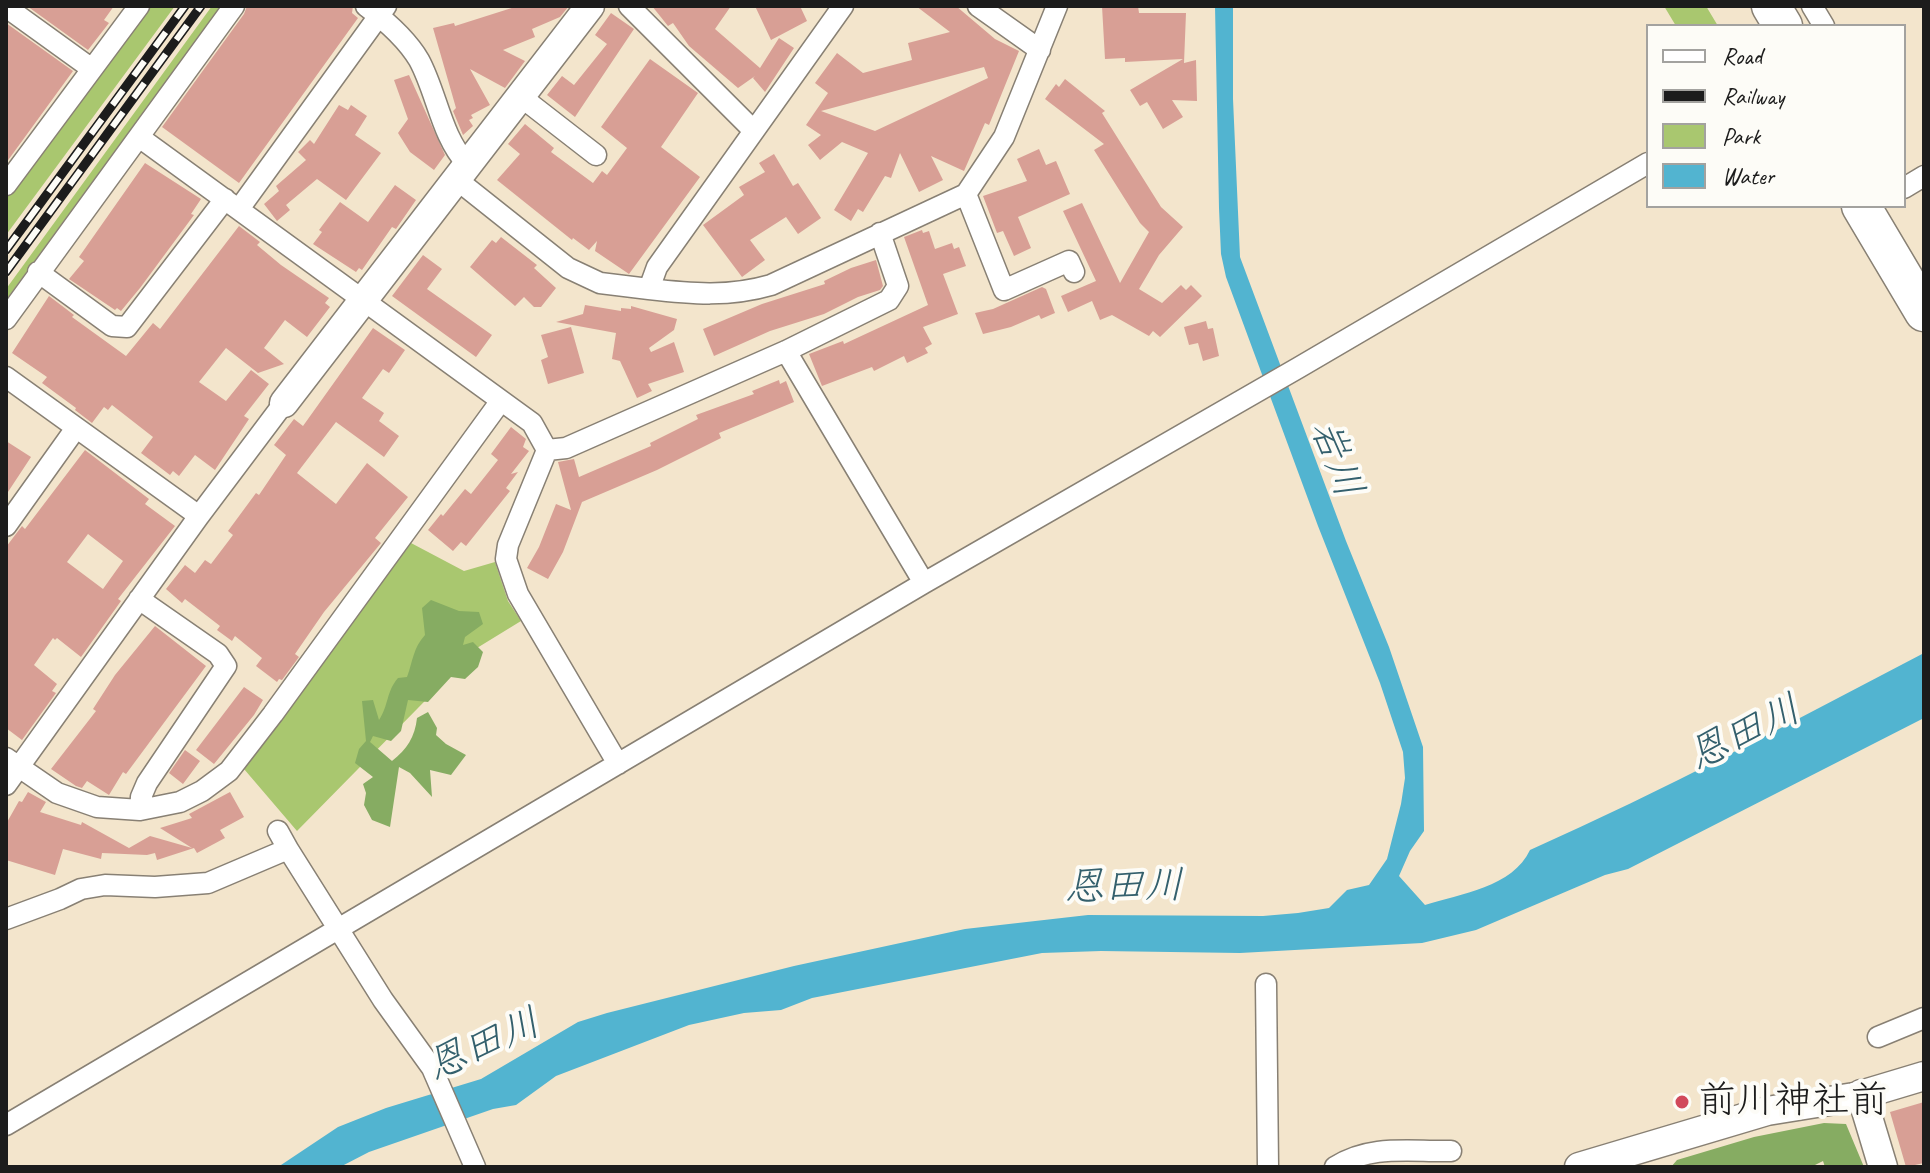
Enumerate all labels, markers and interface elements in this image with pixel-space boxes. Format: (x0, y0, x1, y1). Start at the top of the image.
legend (1646, 24, 1906, 208)
text: Road (1722, 41, 1762, 71)
text: Railway (1722, 81, 1784, 111)
text: Park (1722, 121, 1760, 151)
text: Water (1722, 161, 1774, 191)
water label: 岩川 (1298, 413, 1372, 505)
water label: 恩田川 (1681, 686, 1809, 782)
water label: 恩田川 (1064, 863, 1184, 913)
water label: 恩田川 (419, 1000, 549, 1092)
place label: 前川神社前 (1698, 1079, 1888, 1125)
marker: 前川神社前 (1673, 1093, 1691, 1111)

